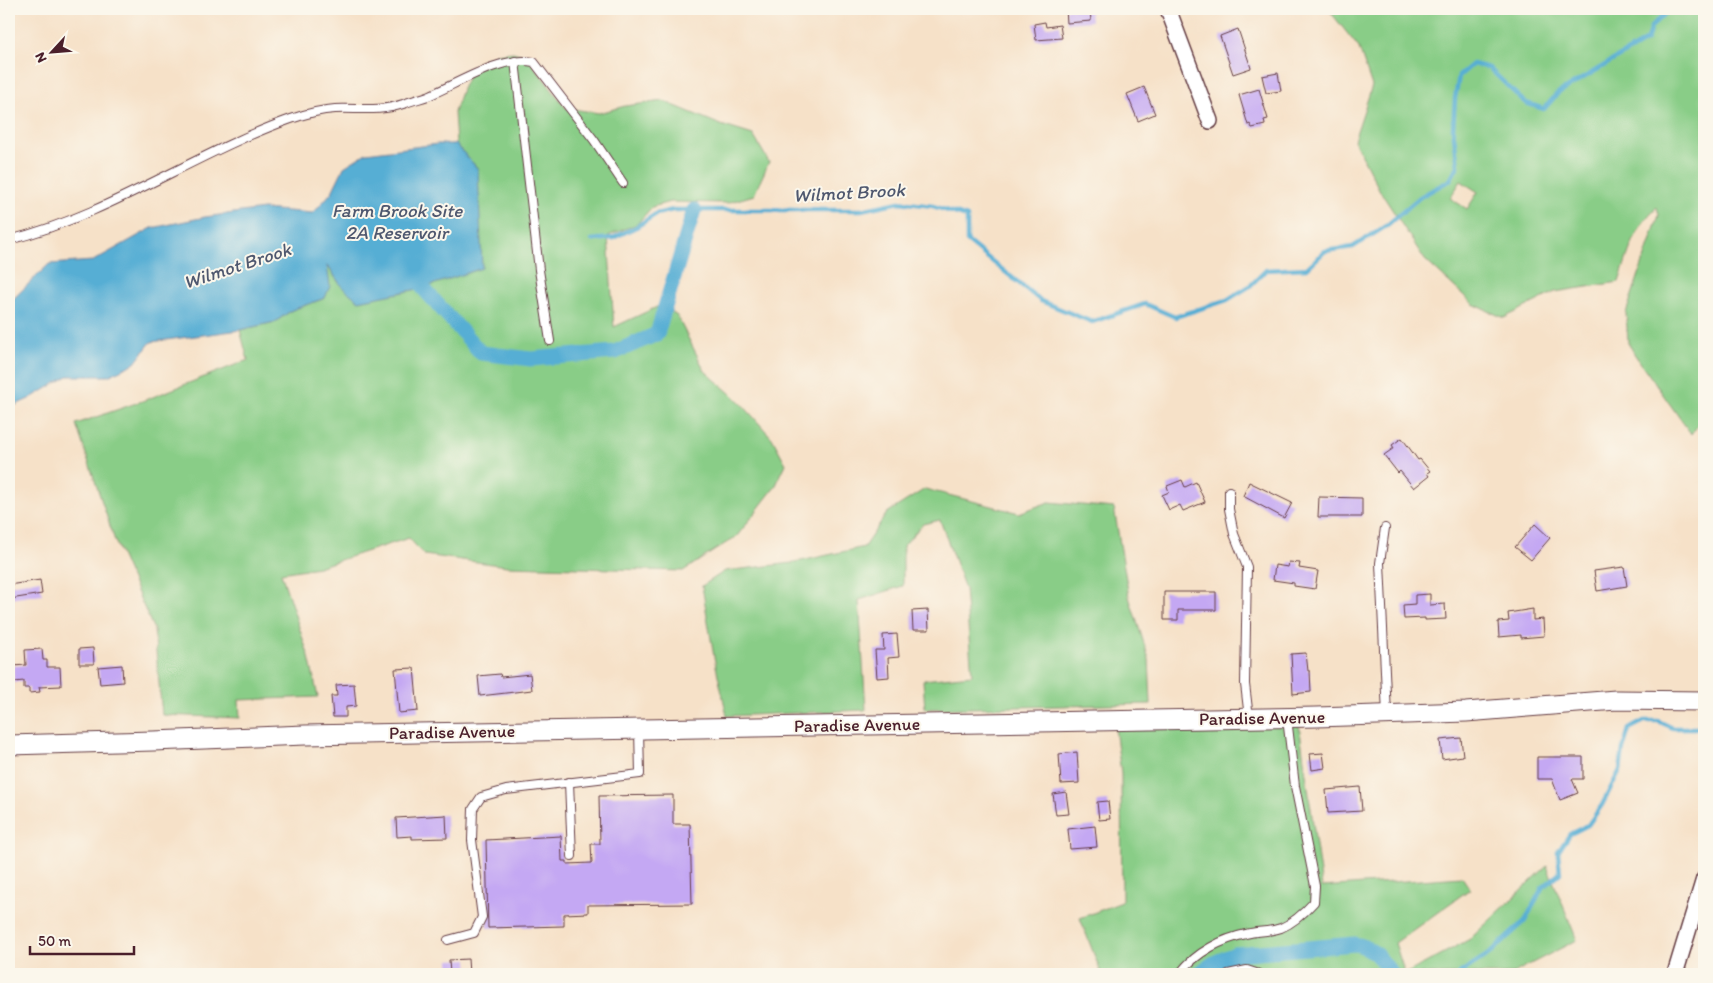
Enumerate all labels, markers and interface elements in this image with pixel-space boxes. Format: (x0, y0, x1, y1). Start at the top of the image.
north arrow (28, 28, 78, 78)
text: N (31, 50, 50, 65)
water label: Wilmot Brook (793, 178, 907, 207)
water label: Farm Brook Site 2A Reservoir (332, 199, 463, 244)
water label: Wilmot Brook (180, 237, 295, 294)
street label: Paradise Avenue (1199, 706, 1325, 730)
street label: Paradise Avenue (794, 713, 920, 737)
street label: Paradise Avenue (389, 720, 515, 744)
scale bar (30, 923, 134, 955)
text: 50 m (38, 932, 71, 950)

